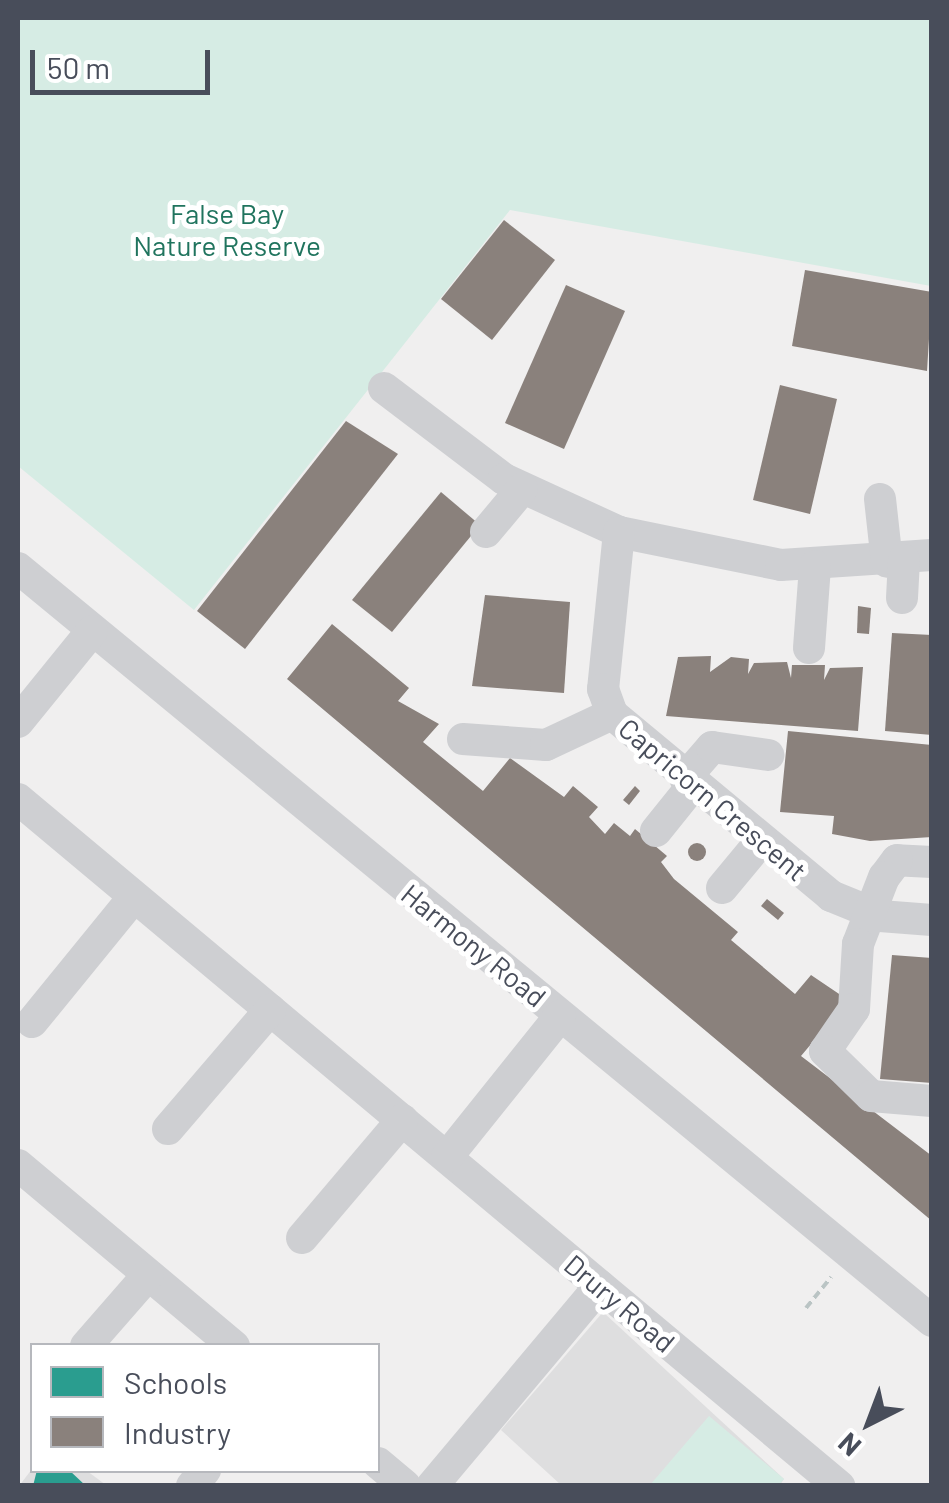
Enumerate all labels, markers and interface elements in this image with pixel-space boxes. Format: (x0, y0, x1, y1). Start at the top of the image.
scale bar (35, 30, 215, 92)
text: 50 m (47, 49, 110, 85)
park label: False Bay Nature Reserve (133, 196, 321, 262)
street label: Capricorn Crescent (612, 711, 814, 887)
street label: Harmony Road (395, 876, 553, 1014)
street label: Drury Road (558, 1247, 682, 1359)
legend (30, 1343, 380, 1473)
text: Schools (124, 1364, 227, 1400)
north arrow (819, 1373, 919, 1473)
text: Industry (124, 1414, 231, 1450)
text: N (831, 1426, 867, 1464)

